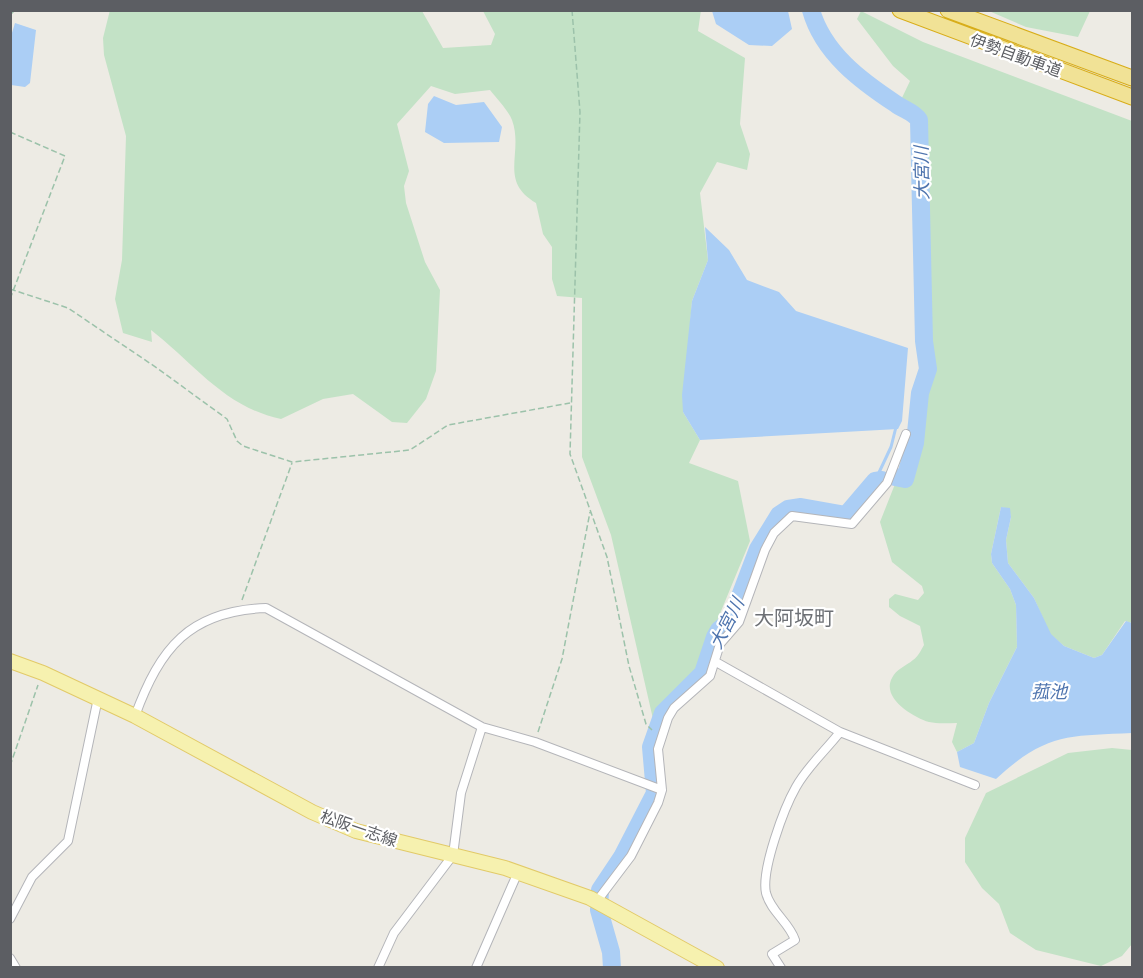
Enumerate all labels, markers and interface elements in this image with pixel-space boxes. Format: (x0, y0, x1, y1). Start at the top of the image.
street label: 伊勢自動車道 (967, 28, 1065, 82)
water label: 大宮川 (908, 144, 933, 200)
water label: 大宮川 (703, 592, 750, 653)
district label: 大阿坂町 (754, 604, 834, 631)
water label: 菰池 (1031, 679, 1069, 703)
street label: 松阪一志線 (318, 805, 400, 851)

